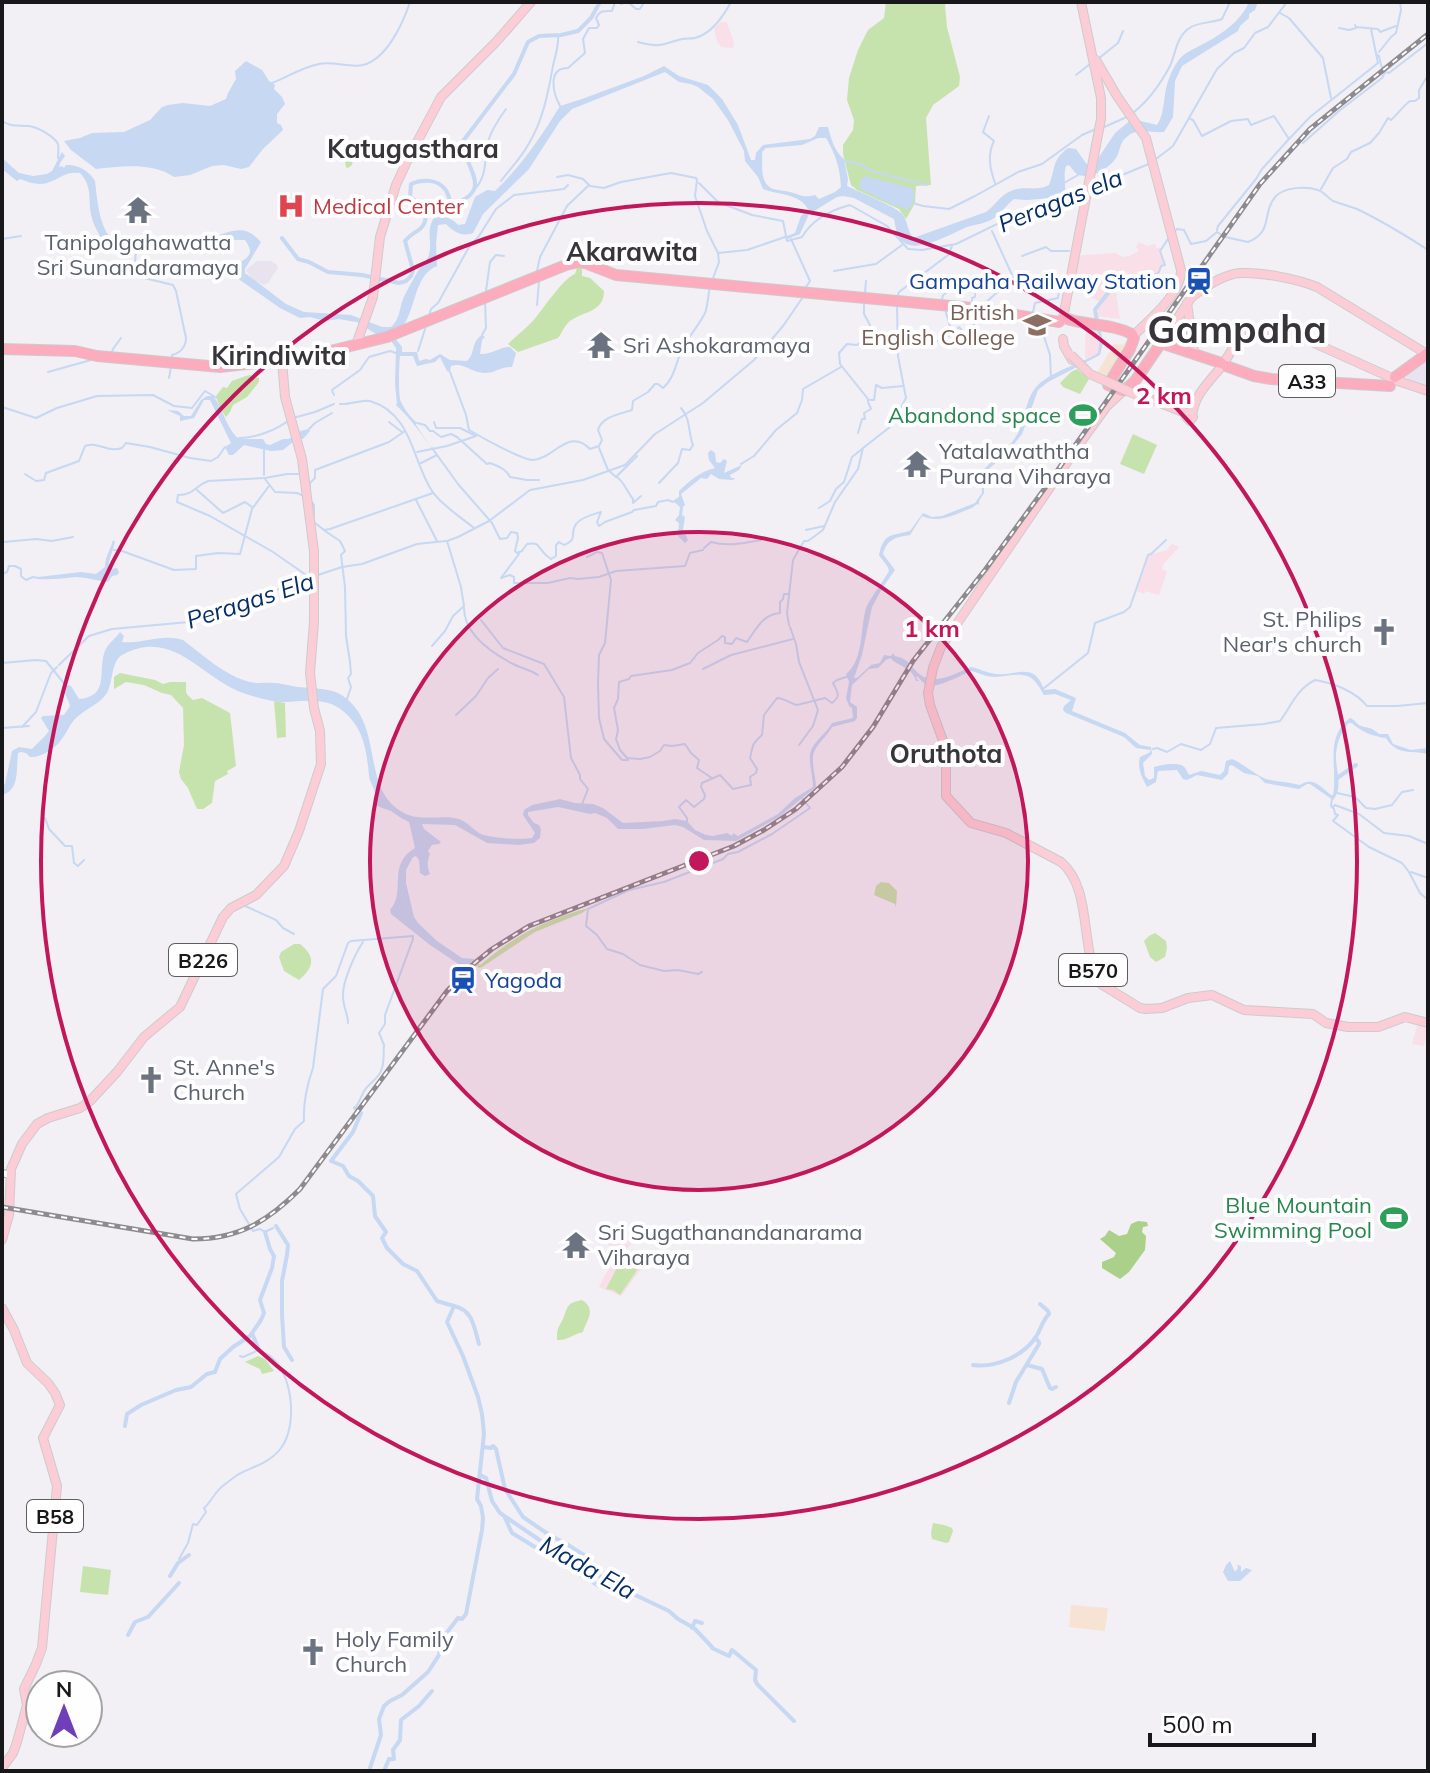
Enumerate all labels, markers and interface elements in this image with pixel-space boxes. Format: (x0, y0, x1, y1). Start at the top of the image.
district label: Katugasthara (327, 132, 499, 165)
water label: Peragas ela (993, 161, 1127, 239)
hospital icon: Medical Center (276, 191, 306, 221)
place label: Medical Center (313, 192, 464, 220)
temple icon: Tanipolgahawatta Sri Sunandaramaya (123, 195, 153, 225)
place label: Tanipolgahawatta Sri Sunandaramaya (37, 228, 239, 281)
district label: Akarawita (566, 235, 698, 268)
station icon: Gampaha Railway Station (1184, 266, 1214, 296)
place label: Gampaha Railway Station (909, 267, 1177, 295)
place label: British English College (861, 298, 1015, 351)
district label: Gampaha (1147, 305, 1327, 353)
school or university icon: British English College (1022, 310, 1052, 340)
temple icon: Sri Ashokaramaya (586, 330, 616, 360)
place label: Sri Ashokaramaya (623, 331, 811, 359)
district label: Kirindiwita (211, 339, 347, 372)
road number: A33 (1279, 365, 1335, 397)
text: 2 km (1136, 380, 1192, 410)
sports icon: Abandond space (1068, 400, 1098, 430)
place label: Abandond space (888, 401, 1061, 429)
place label: Yatalawaththa Purana Viharaya (938, 437, 1111, 490)
temple icon: Yatalawaththa Purana Viharaya (902, 449, 932, 479)
water label: Peragas Ela (182, 565, 318, 635)
place label: St. Philips Near's church (1223, 605, 1362, 658)
text: 1 km (904, 613, 960, 643)
church icon: St. Philips Near's church (1369, 617, 1399, 647)
district label: Oruthota (890, 737, 1002, 770)
centre of rings (685, 847, 713, 875)
road number: B226 (169, 944, 237, 976)
road number: B570 (1059, 954, 1127, 986)
station icon: Yagoda (448, 965, 478, 995)
place label: Yagoda (484, 966, 562, 994)
place label: St. Anne's Church (173, 1053, 275, 1106)
church icon: St. Anne's Church (136, 1065, 166, 1095)
place label: Blue Mountain Swimming Pool (1214, 1191, 1372, 1244)
sports icon: Blue Mountain Swimming Pool (1379, 1203, 1409, 1233)
place label: Sri Sugathanandanarama Viharaya (598, 1218, 862, 1271)
temple icon: Sri Sugathanandanarama Viharaya (561, 1230, 591, 1260)
road number: B58 (27, 1500, 83, 1532)
water label: Mada Ela (535, 1529, 641, 1605)
place label: Holy Family Church (335, 1625, 454, 1678)
church icon: Holy Family Church (298, 1637, 328, 1667)
north arrow (24, 1669, 104, 1749)
text: N (56, 1675, 72, 1703)
scale bar (1150, 1697, 1314, 1747)
text: 500 m (1162, 1709, 1233, 1739)

